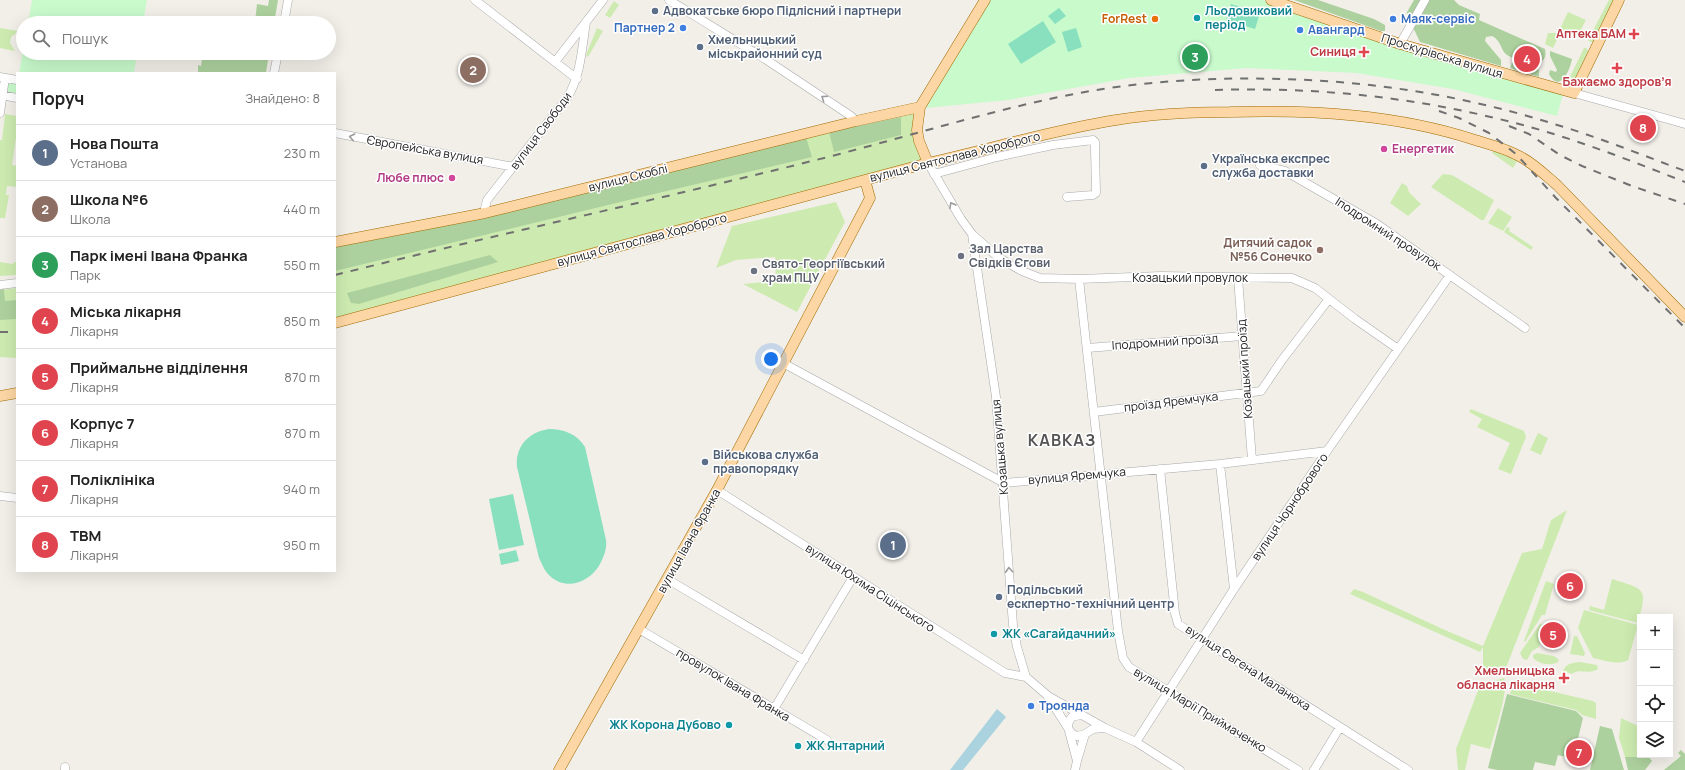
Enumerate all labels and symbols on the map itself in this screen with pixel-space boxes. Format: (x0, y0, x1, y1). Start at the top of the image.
place label: Адвокатське бюро Підлісний і партнери (663, 2, 901, 19)
place label: Льодовиковий період (1205, 2, 1292, 33)
marker: Адвокатське бюро Підлісний і партнери (650, 6, 660, 16)
place label: ForRest (1102, 10, 1147, 27)
place label: Маяк-сервіс (1401, 10, 1475, 27)
marker: Льодовиковий період (1192, 13, 1202, 23)
marker: ForRest (1150, 14, 1160, 24)
marker: Маяк-сервіс (1388, 14, 1398, 24)
place label: Партнер 2 (614, 19, 675, 36)
place label: Авангард (1308, 21, 1365, 38)
marker: Партнер 2 (678, 23, 688, 33)
marker: Авангард (1295, 25, 1305, 35)
place label: Аптека БАМ (1556, 25, 1626, 42)
street label: Проскурівська вулиця (1379, 29, 1505, 82)
marker: Аптека БАМ (1629, 29, 1639, 39)
place label: Хмельницький міськрайонний суд (708, 31, 822, 62)
marker: Хмельницький міськрайонний суд (695, 42, 705, 52)
pin: 3 (1182, 42, 1208, 72)
place label: Синиця (1310, 43, 1356, 60)
pin: 4 (1514, 44, 1540, 74)
marker: Синиця (1359, 47, 1369, 57)
pin: 2 (460, 55, 486, 85)
marker: Бажаємо здоровʼя (1612, 63, 1622, 73)
place label: Бажаємо здоровʼя (1563, 73, 1671, 90)
street label: вулиця Свободи (506, 88, 575, 173)
one-way arrow (821, 95, 828, 103)
pin: 8 (1630, 113, 1656, 143)
street label: вулиця Святослава Хороброго (868, 127, 1042, 186)
street label: Європейська вулиця (365, 131, 485, 168)
one-way arrow (349, 133, 355, 141)
place label: Енергетик (1392, 140, 1455, 157)
marker: Енергетик (1379, 144, 1389, 154)
place label: Українська експрес служба доставки (1212, 150, 1330, 181)
street label: вулиця Скоблі (587, 159, 669, 196)
marker: Українська експрес служба доставки (1199, 161, 1209, 171)
place label: Любе плюс (377, 169, 444, 186)
marker: Любе плюс (447, 173, 457, 183)
street label: Іподромний провулок (1332, 193, 1445, 275)
one-way arrow (950, 202, 957, 209)
street label: вулиця Святослава Хороброго (555, 209, 729, 270)
place label: Дитячий садок №56 Сонечко (1223, 234, 1313, 265)
place label: Зал Царства Свідків Єгови (969, 240, 1050, 271)
marker: Дитячий садок №56 Сонечко (1315, 245, 1325, 255)
marker: Зал Царства Свідків Єгови (956, 251, 966, 261)
place label: Свято-Георгіївський храм ПЦУ (762, 255, 885, 286)
marker: Свято-Георгіївський храм ПЦУ (749, 266, 759, 276)
street label: Козацький провулок (1132, 269, 1249, 286)
street label: Козацький проїзд (1233, 319, 1256, 419)
street label: Іподромний проїзд (1111, 329, 1219, 354)
your location (761, 349, 781, 369)
street label: проїзд Яремчука (1123, 387, 1219, 416)
street label: Козацька вулиця (987, 399, 1012, 495)
district label: КАВКАЗ (1028, 429, 1096, 451)
place label: Військова служба правопорядку (713, 446, 819, 477)
street label: вулиця Чорнобрового (1247, 450, 1332, 564)
marker: Військова служба правопорядку (700, 457, 710, 467)
street label: вулиця Яремчука (1027, 463, 1126, 488)
street label: вулиця Івана Франка (653, 486, 724, 596)
pin: 1 (880, 530, 906, 560)
street label: вулиця Юхима Сіцінського (802, 539, 938, 636)
one-way arrow (1005, 567, 1014, 573)
pin: 6 (1557, 571, 1583, 601)
place label: Подільський ескпертно-технічний центр (1007, 581, 1174, 612)
marker: Подільський ескпертно-технічний центр (994, 592, 1004, 602)
pin: 5 (1540, 620, 1566, 650)
street label: вулиця Євгена Маланюка (1182, 621, 1314, 714)
place label: ЖК «Сагайдачний» (1002, 625, 1116, 642)
marker: ЖК «Сагайдачний» (989, 629, 999, 639)
street label: провулок Івана Франка (673, 644, 793, 725)
place label: Хмельницька обласна лікарня (1457, 662, 1555, 693)
street label: вулиця Марії Приймаченко (1131, 663, 1270, 756)
marker: Хмельницька обласна лікарня (1558, 672, 1570, 684)
place label: Троянда (1039, 697, 1090, 714)
marker: Троянда (1026, 701, 1036, 711)
place label: ЖК Корона Дубово (609, 716, 721, 733)
marker: ЖК Корона Дубово (724, 720, 734, 730)
place label: ЖК Янтарний (806, 737, 885, 754)
pin: 7 (1566, 738, 1592, 768)
marker: ЖК Янтарний (793, 741, 803, 751)

